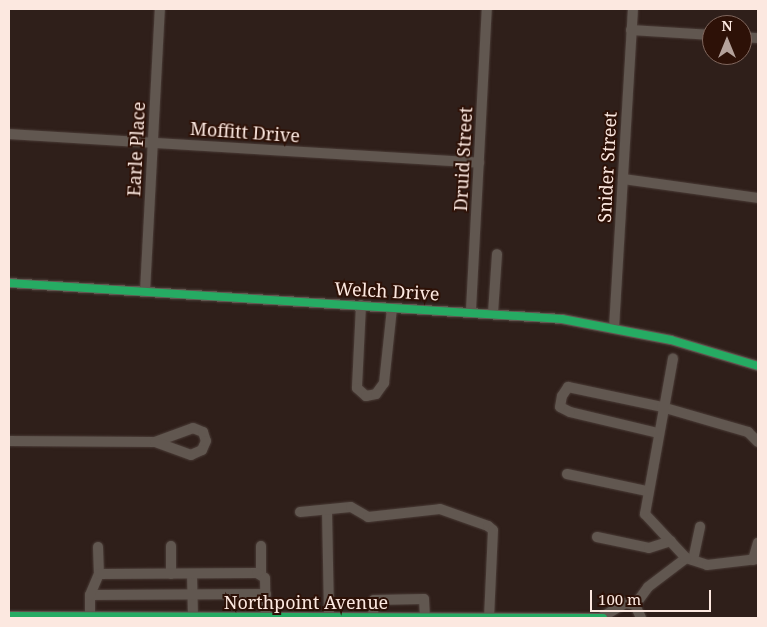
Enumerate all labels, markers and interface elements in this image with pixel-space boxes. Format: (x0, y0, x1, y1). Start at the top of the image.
north arrow (702, 15, 752, 65)
text: N (721, 16, 733, 35)
street label: Earle Place (123, 101, 149, 197)
street label: Druid Street (449, 106, 477, 212)
street label: Snider Street (593, 111, 621, 223)
street label: Moffitt Drive (189, 117, 301, 147)
street label: Welch Drive (334, 277, 440, 305)
scale bar (592, 580, 713, 612)
text: 100 m (598, 589, 641, 609)
street label: Northpoint Avenue (224, 591, 388, 613)

